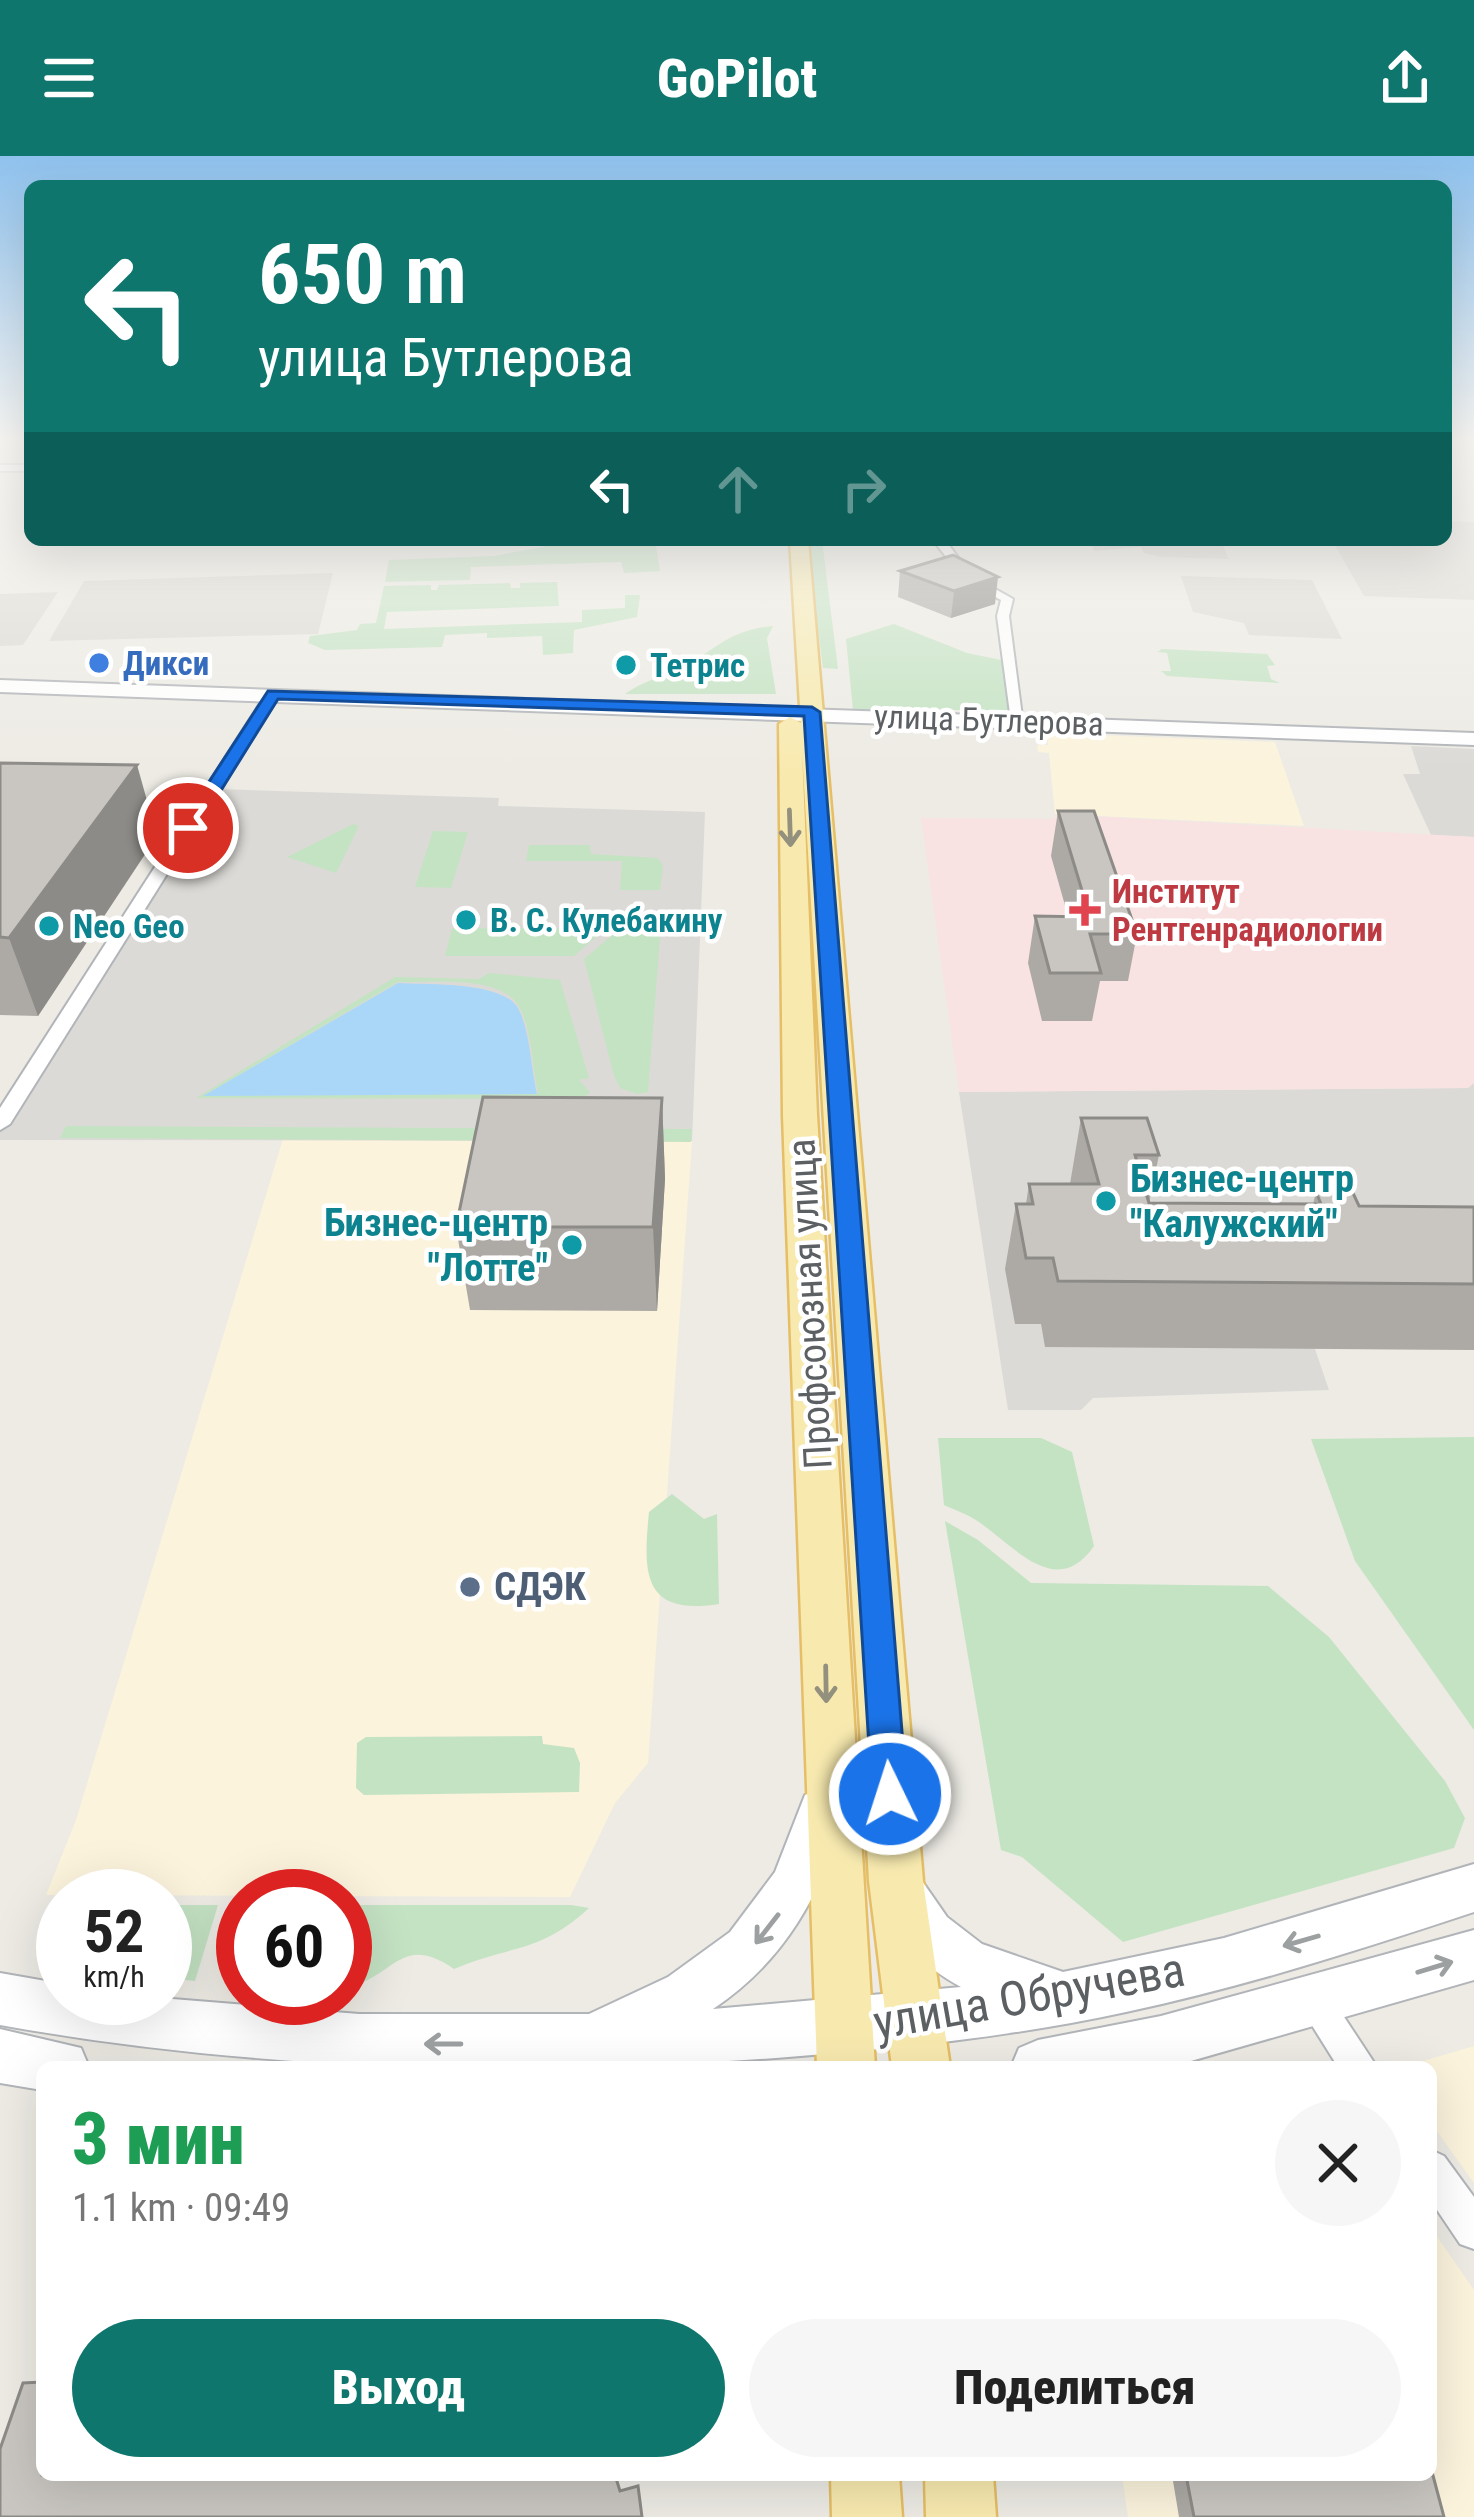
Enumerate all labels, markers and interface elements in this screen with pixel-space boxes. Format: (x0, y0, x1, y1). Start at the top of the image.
icon: menu (36, 45, 102, 111)
icon: share (1372, 45, 1438, 111)
text: GoPilot (657, 47, 817, 110)
text: 650 m (258, 225, 467, 324)
icon: left (60, 228, 216, 384)
text: улица Бутлерова (258, 326, 634, 389)
icon: left (579, 456, 645, 522)
icon: ahead (705, 456, 771, 522)
icon: right (831, 456, 897, 522)
place label: Дикси (123, 644, 209, 683)
place label: Тетрис (650, 646, 745, 685)
marker: Дикси (86, 650, 112, 676)
marker: Тетрис (613, 652, 639, 678)
street label: улица Бутлерова (874, 697, 1104, 743)
pin (137, 777, 239, 879)
icon: arrive (155, 795, 221, 861)
one-way arrow (779, 808, 802, 847)
place label: Институт Рентгенрадиологии (1112, 872, 1383, 949)
marker: Институт Рентгенрадиологии (1069, 894, 1101, 926)
place label: В. С. Кулебакину (490, 901, 723, 940)
place label: Neo Geo (73, 907, 185, 946)
marker: В. С. Кулебакину (453, 907, 479, 933)
marker: Neo Geo (36, 913, 62, 939)
street label: Профсоюзная улица (778, 1138, 842, 1470)
place label: Бизнес-центр "Калужский" (1130, 1156, 1354, 1247)
marker: Бизнес-центр "Калужский" (1093, 1188, 1119, 1214)
place label: Бизнес-центр "Лотте" (324, 1200, 548, 1291)
marker: Бизнес-центр "Лотте" (559, 1232, 585, 1258)
place label: СДЭК (494, 1564, 587, 1610)
marker: СДЭК (457, 1574, 483, 1600)
one-way arrow (815, 1664, 838, 1703)
position arrow (827, 1731, 953, 1857)
speed limit sign: 60 (216, 1869, 372, 2025)
text: 52 (84, 1896, 144, 1967)
one-way arrow (754, 1912, 781, 1944)
one-way arrow (1283, 1931, 1321, 1953)
street label: улица Обручева (869, 1941, 1189, 2051)
one-way arrow (1415, 1955, 1453, 1977)
text: km/h (83, 1959, 145, 1994)
one-way arrow (424, 2033, 463, 2055)
text: 3 мин (72, 2097, 245, 2182)
button: close (1275, 2100, 1401, 2226)
text: 1.1 km · 09:49 (72, 2185, 290, 2231)
button: Выход (72, 2319, 725, 2457)
button: Поделиться (749, 2319, 1401, 2457)

